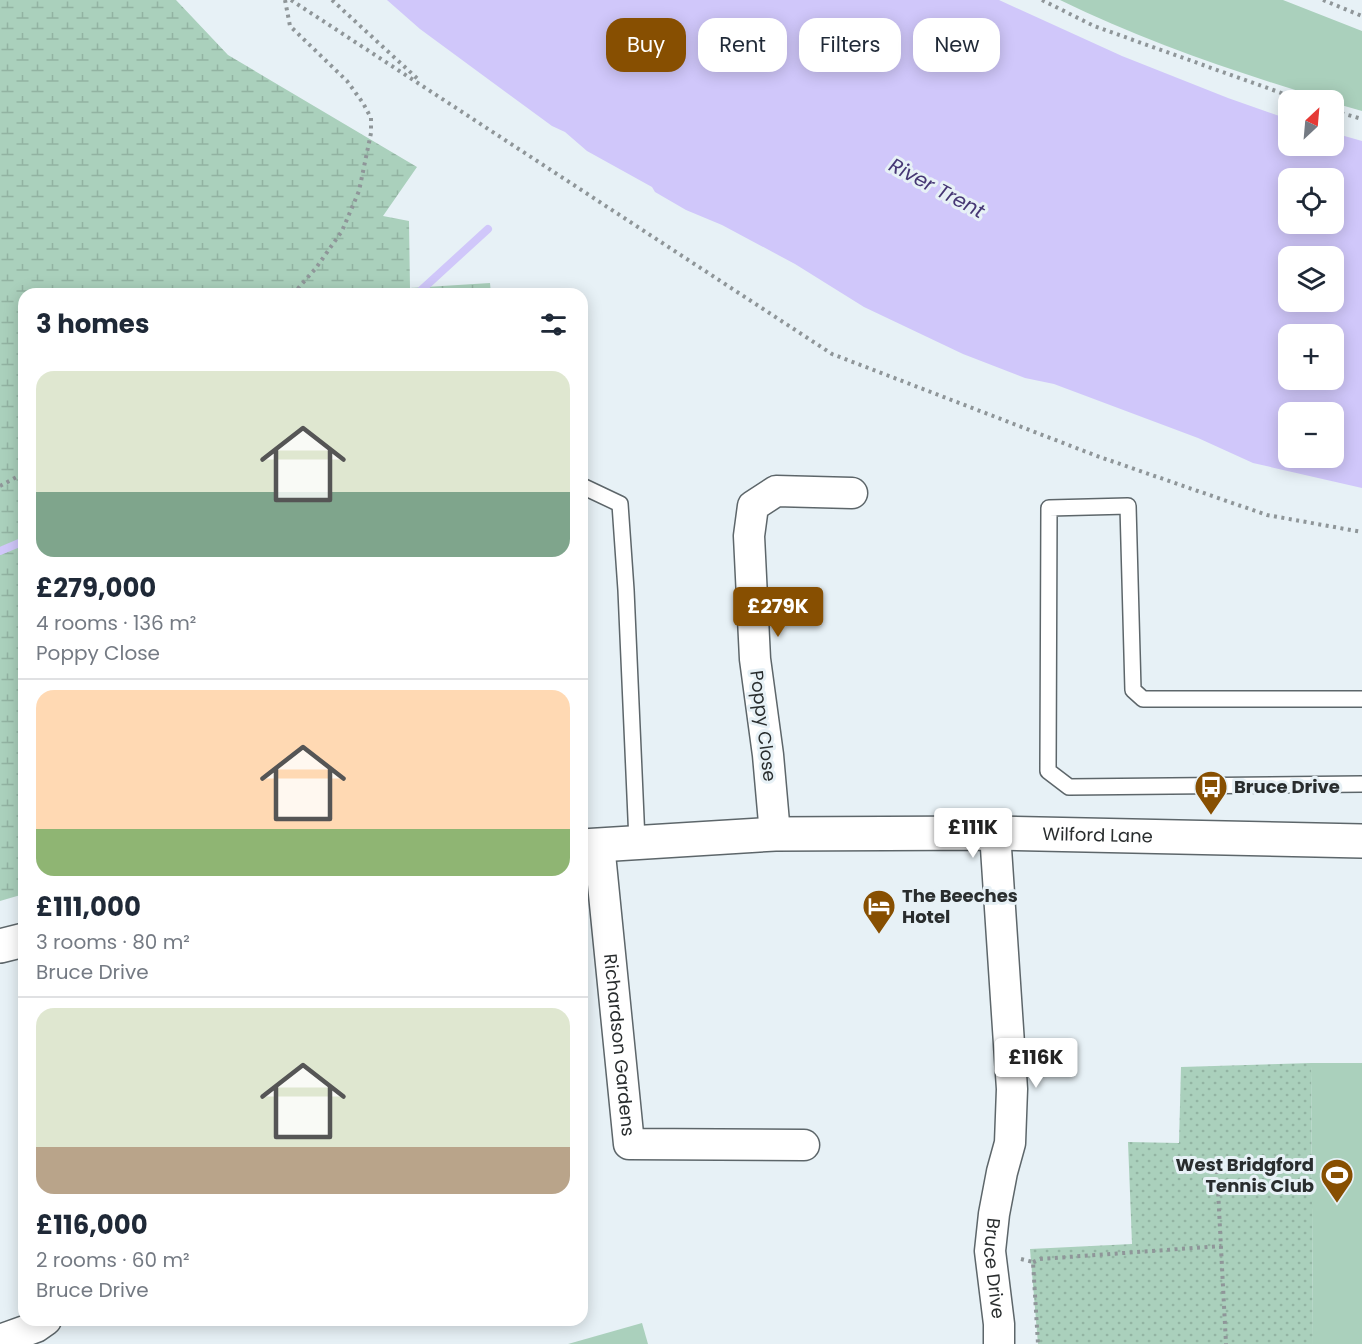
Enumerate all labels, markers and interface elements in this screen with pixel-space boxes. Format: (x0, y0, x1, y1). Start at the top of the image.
chip: Buy (606, 18, 686, 72)
chip: Rent (698, 18, 787, 72)
chip: Filters (799, 18, 901, 72)
chip: New (913, 18, 1000, 72)
north arrow (1278, 90, 1344, 156)
map controls (1278, 90, 1344, 468)
water label: River Trent (884, 151, 991, 225)
button: locate (1278, 168, 1344, 234)
button: layers (1278, 246, 1344, 312)
text: 3 homes (36, 306, 149, 342)
icon: filters (537, 308, 570, 341)
button: + (1278, 324, 1344, 390)
button: − (1278, 402, 1344, 468)
icon: home (249, 410, 357, 518)
text: £279,000 (36, 570, 156, 606)
pin: £279K (736, 587, 820, 638)
text: £279K (747, 592, 809, 620)
text: 4 rooms · 136 m² (36, 609, 196, 637)
text: Poppy Close (36, 639, 160, 667)
street label: Poppy Close (744, 669, 783, 783)
icon: home (249, 729, 357, 837)
bus stop icon: Bruce Drive (1193, 769, 1229, 816)
place label: Bruce Drive (1234, 774, 1340, 799)
pin: £111K (931, 808, 1015, 859)
text: £111K (948, 813, 998, 841)
street label: Wilford Lane (1042, 821, 1153, 848)
place label: The Beeches Hotel (902, 883, 1018, 929)
hotel icon: The Beeches Hotel (861, 888, 897, 935)
text: £111,000 (36, 889, 141, 925)
text: 3 rooms · 80 m² (36, 928, 190, 956)
street label: Richardson Gardens (598, 952, 641, 1137)
text: Bruce Drive (36, 958, 149, 986)
pin: £116K (994, 1038, 1078, 1089)
text: £116K (1009, 1043, 1063, 1071)
icon: home (249, 1047, 357, 1155)
place label: West Bridgford Tennis Club (1176, 1152, 1314, 1198)
sports icon: West Bridgford Tennis Club (1319, 1157, 1355, 1204)
text: £116,000 (36, 1207, 148, 1243)
street label: Bruce Drive (978, 1217, 1011, 1320)
text: 2 rooms · 60 m² (36, 1246, 190, 1274)
text: Bruce Drive (36, 1276, 149, 1304)

